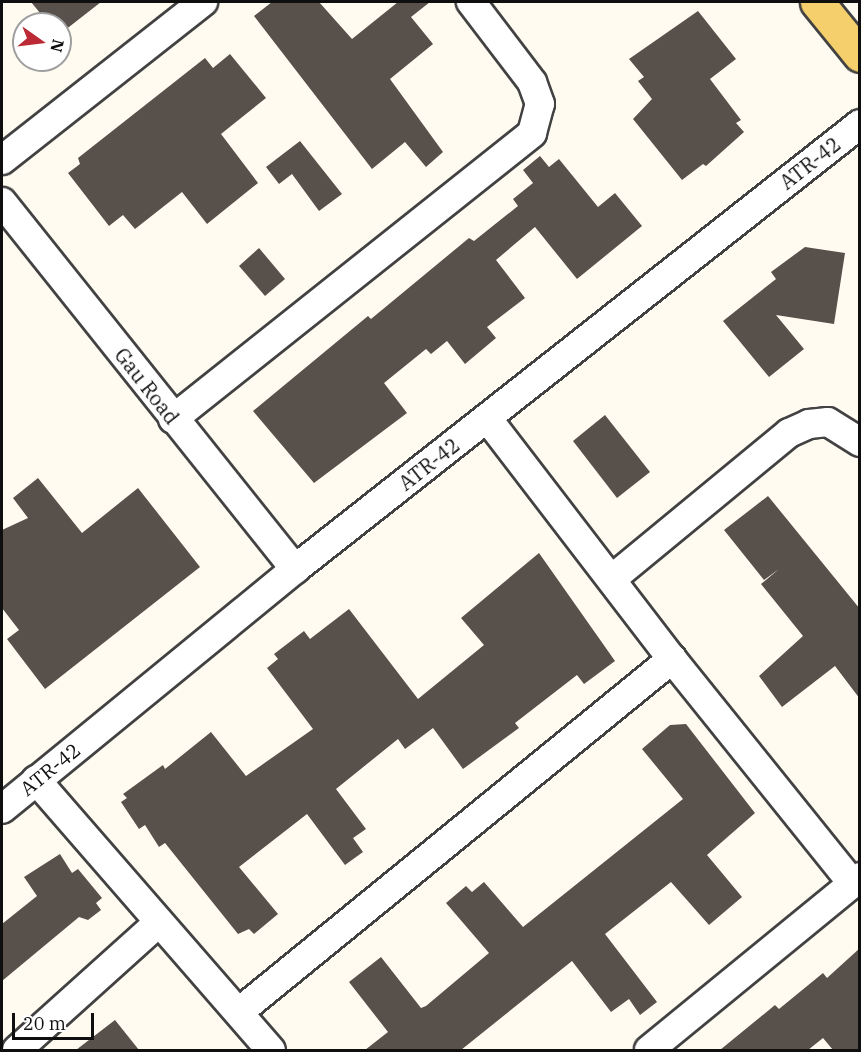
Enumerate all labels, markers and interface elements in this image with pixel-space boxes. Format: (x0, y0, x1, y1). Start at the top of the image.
north arrow (12, 12, 72, 72)
text: N (46, 37, 69, 54)
street label: ATR-42 (775, 132, 845, 194)
street label: Gau Road (110, 343, 184, 429)
street label: ATR-42 (394, 433, 464, 495)
street label: ATR-42 (15, 738, 85, 800)
scale bar (15, 1001, 98, 1039)
text: 20 m (23, 1012, 66, 1035)

